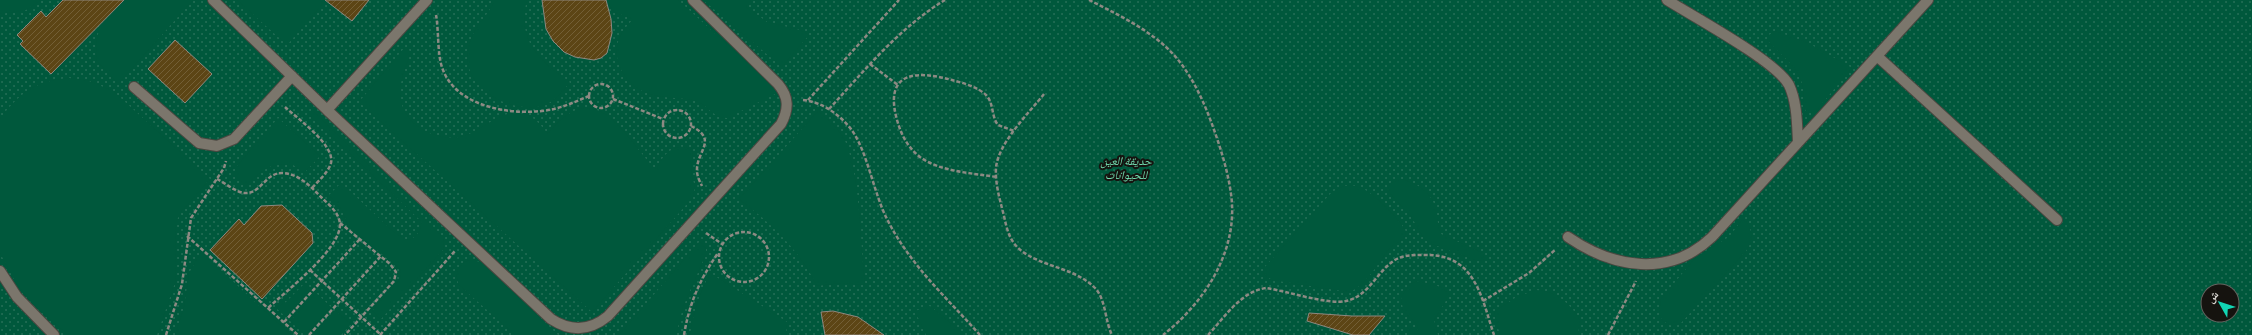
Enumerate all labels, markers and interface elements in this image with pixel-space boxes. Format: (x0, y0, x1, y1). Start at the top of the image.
park label: حديقة العين للحيوانات (1100, 154, 1152, 182)
north arrow (2200, 283, 2240, 323)
text: ش (2204, 288, 2222, 306)

